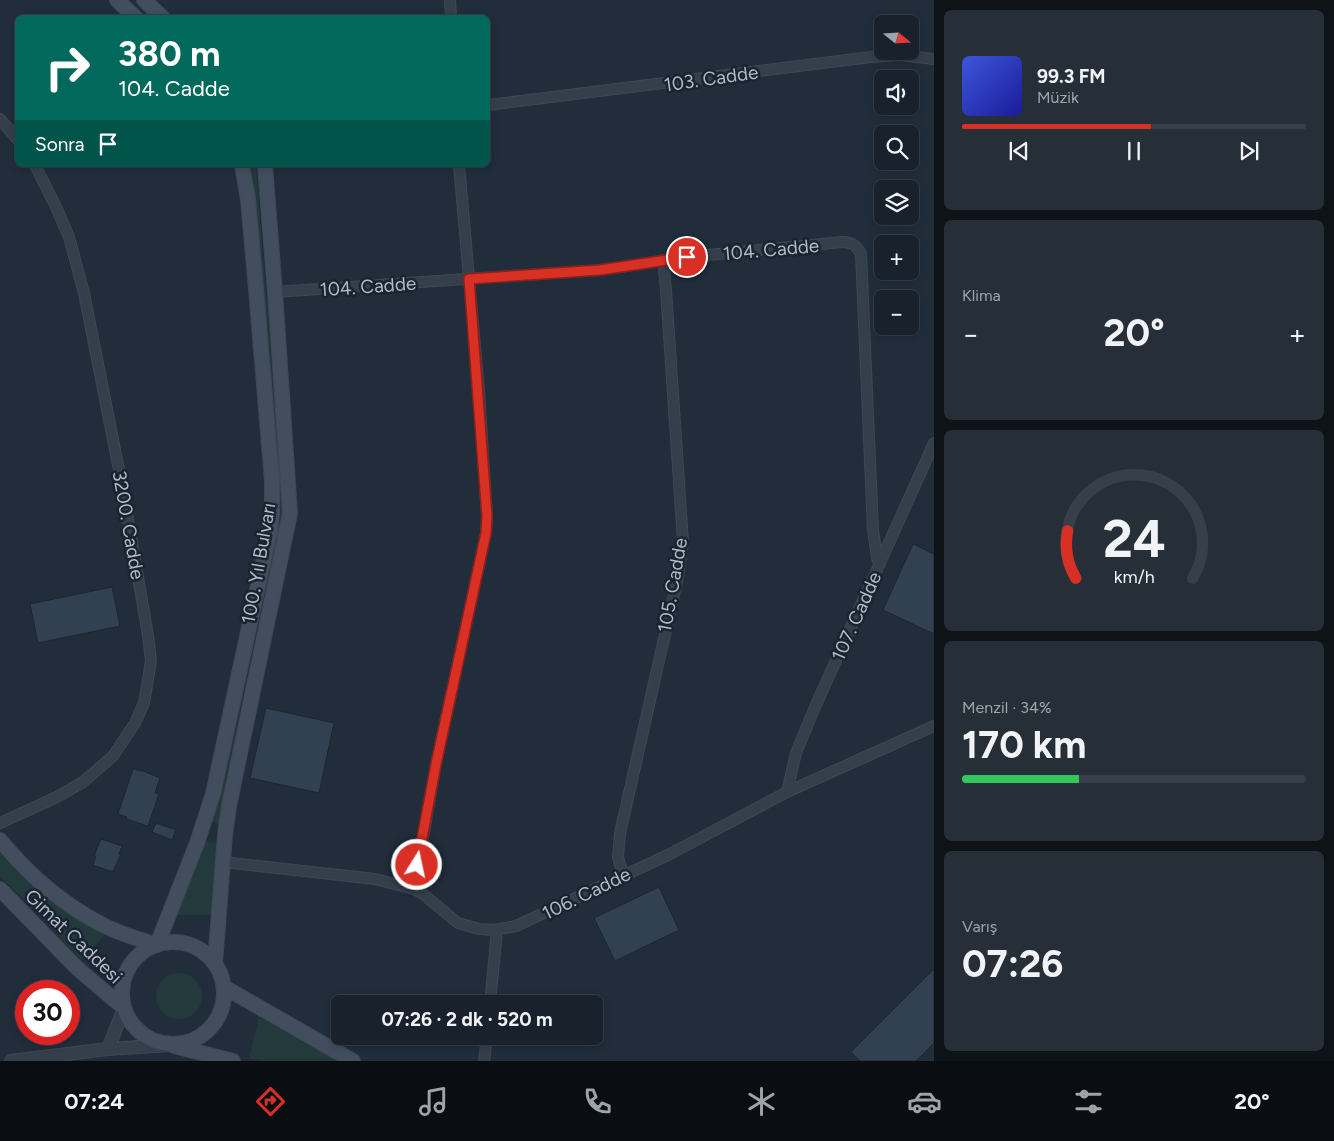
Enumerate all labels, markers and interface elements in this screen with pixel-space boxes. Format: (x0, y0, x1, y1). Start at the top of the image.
north arrow (874, 15, 919, 60)
map controls (874, 15, 919, 335)
text: 380 m (118, 33, 220, 75)
icon: right (35, 35, 100, 100)
street label: 103. Cadde (662, 60, 760, 96)
text: 99.3 FM (1037, 65, 1106, 88)
button: sound (874, 70, 919, 115)
text: 104. Cadde (118, 75, 230, 102)
text: Müzik (1037, 88, 1079, 107)
button: search (874, 125, 919, 170)
icon: arrive (94, 130, 122, 158)
text: Sonra (35, 133, 84, 156)
icon: previous (1005, 137, 1033, 165)
icon: pause (1120, 137, 1148, 165)
icon: next (1235, 137, 1263, 165)
button: layers (874, 180, 919, 225)
street label: 104. Cadde (722, 234, 820, 265)
button: + (874, 235, 919, 280)
pin (666, 236, 708, 278)
icon: arrive (673, 243, 701, 271)
street label: 104. Cadde (319, 272, 417, 301)
text: Klima (962, 286, 1001, 305)
button: − (874, 290, 919, 335)
text: 20° (1104, 310, 1165, 356)
text: − (962, 317, 979, 351)
text: + (1289, 317, 1306, 351)
street label: 3200. Cadde (108, 469, 149, 581)
street label: 100. Yıl Bulvarı (237, 501, 280, 625)
text: 24 (1102, 508, 1166, 570)
street label: 105. Cadde (653, 536, 692, 634)
text: km/h (1114, 566, 1154, 587)
street label: 107. Cadde (827, 568, 886, 664)
text: Menzil · 34% (962, 698, 1051, 717)
text: 170 km (962, 722, 1086, 768)
position arrow (390, 838, 442, 890)
street label: 106. Cadde (538, 862, 634, 925)
street label: Gimat Caddesi (20, 884, 127, 988)
text: Varış (962, 917, 997, 936)
text: 07:26 (962, 941, 1063, 987)
speed limit sign: 30 (15, 980, 80, 1045)
text: 07:26 · 2 dk · 520 m (381, 1008, 553, 1031)
icon: directions (253, 1084, 288, 1119)
icon: music (416, 1084, 451, 1119)
icon: phone (580, 1084, 615, 1119)
icon: climate (744, 1084, 779, 1119)
icon: car (907, 1084, 942, 1119)
icon: filters (1071, 1084, 1106, 1119)
text: 07:24 (64, 1088, 124, 1115)
text: 20° (1234, 1088, 1270, 1115)

